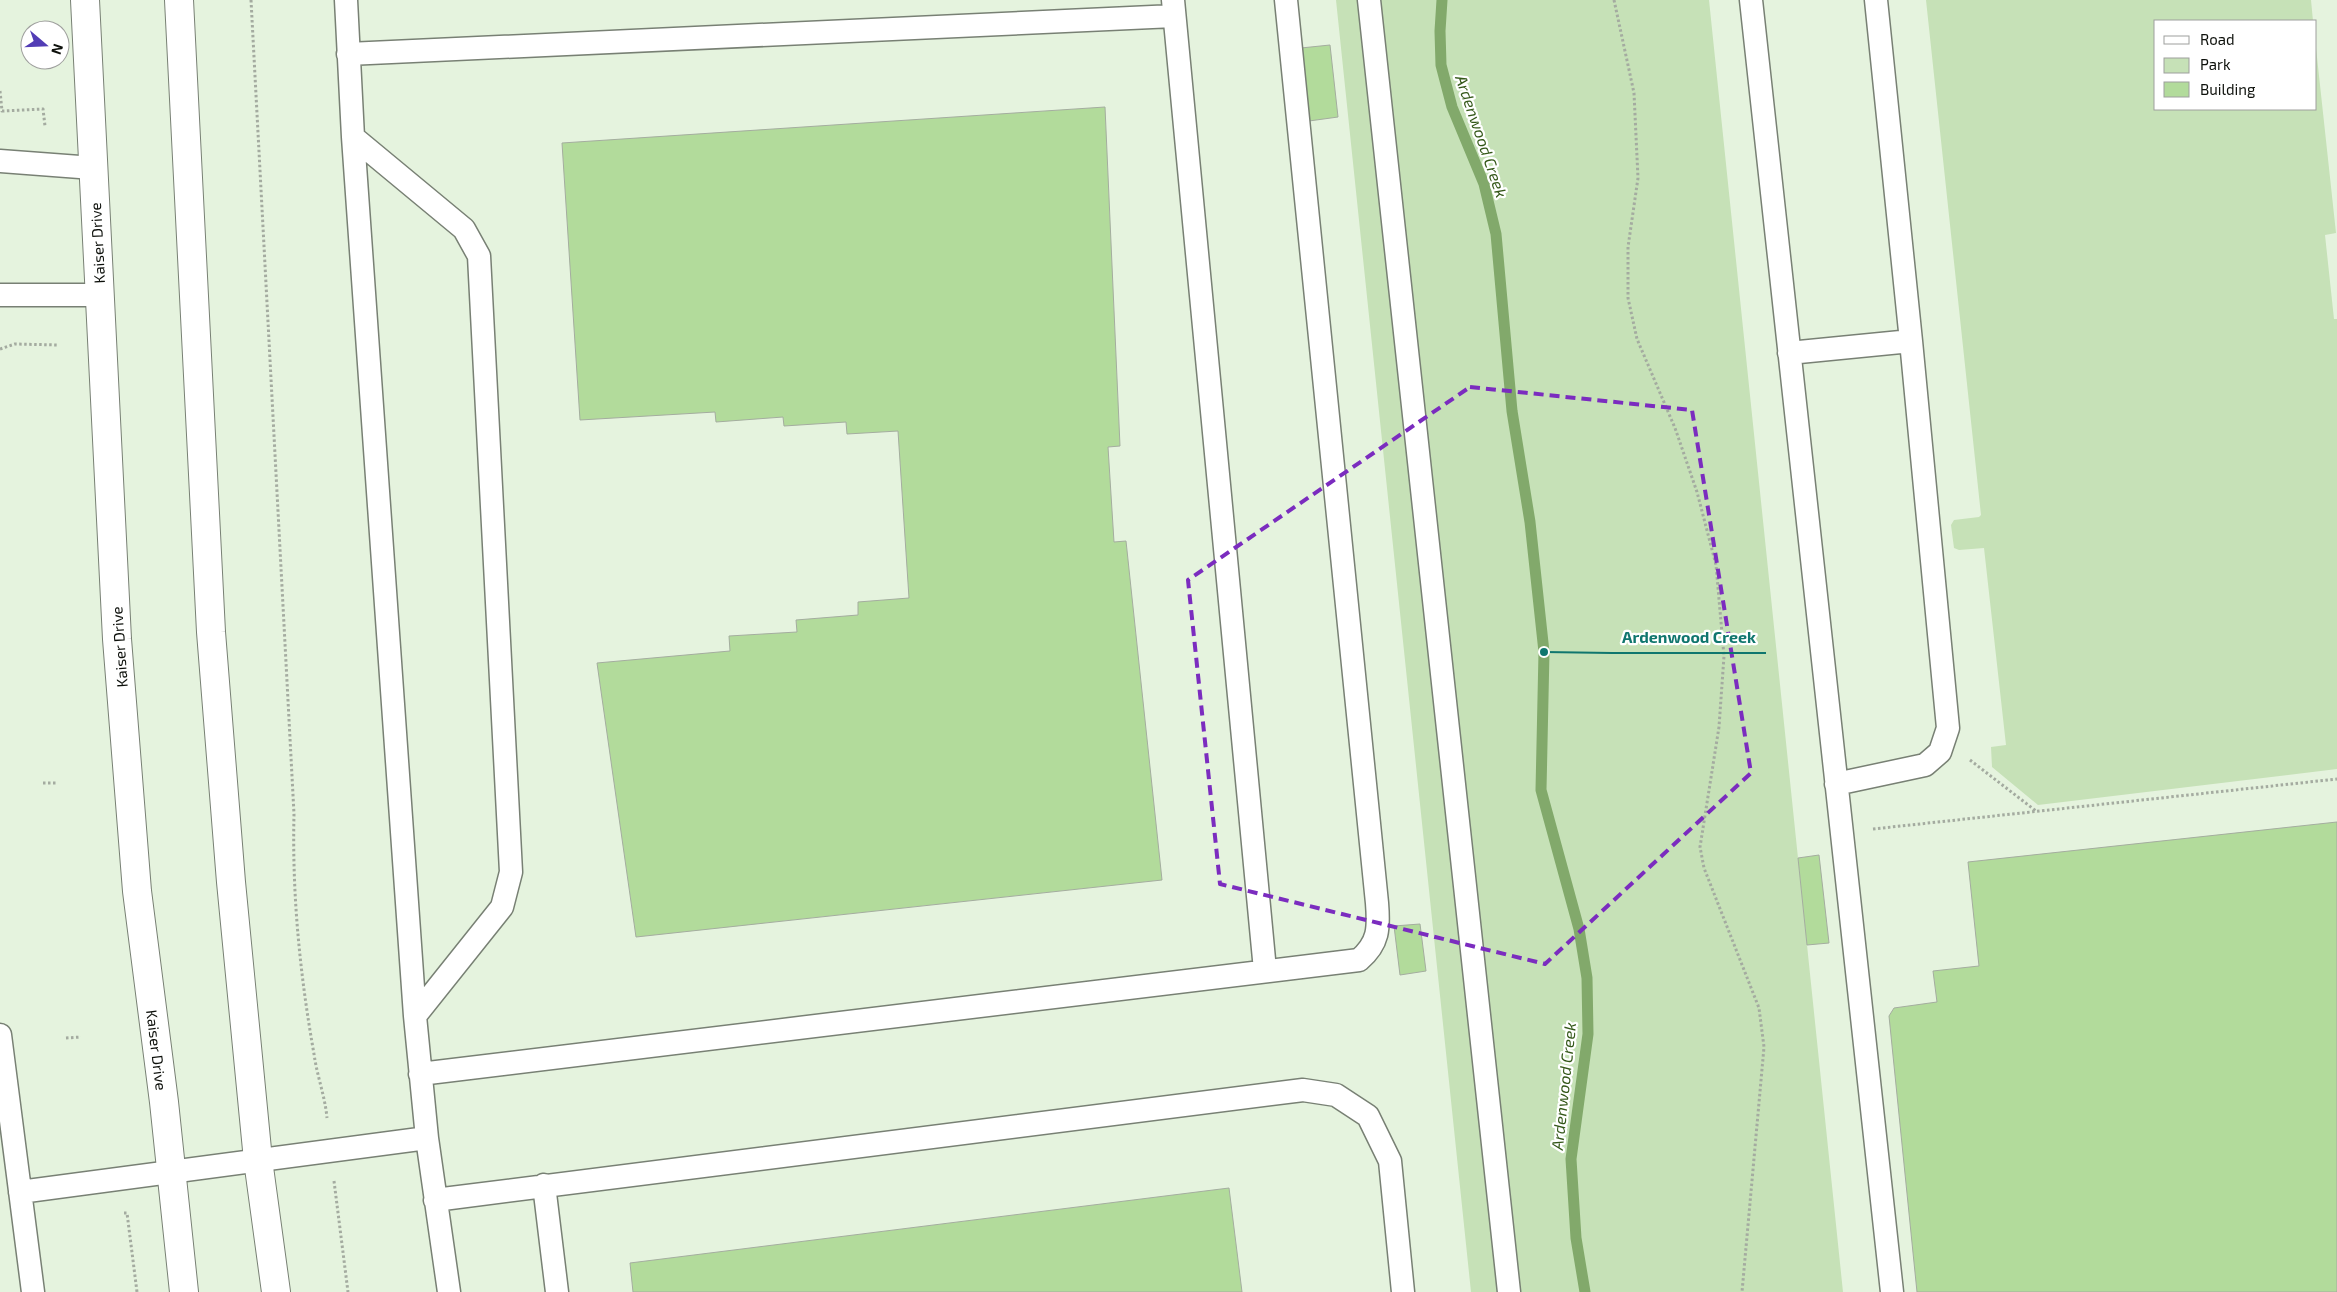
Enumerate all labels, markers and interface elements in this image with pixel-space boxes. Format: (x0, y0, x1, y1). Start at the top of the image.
north arrow (20, 20, 70, 70)
legend (2154, 20, 2317, 110)
text: Road (2200, 30, 2235, 48)
text: N (48, 42, 67, 57)
text: Park (2200, 55, 2231, 73)
water label: Ardenwood Creek (1452, 71, 1512, 200)
text: Building (2200, 80, 2256, 98)
street label: Kaiser Drive (86, 202, 108, 284)
street label: Kaiser Drive (107, 606, 131, 688)
callout: Ardenwood Creek (1612, 622, 1766, 653)
text: Ardenwood Creek (1622, 627, 1756, 646)
street label: Kaiser Drive (143, 1009, 171, 1091)
water label: Ardenwood Creek (1547, 1021, 1579, 1152)

